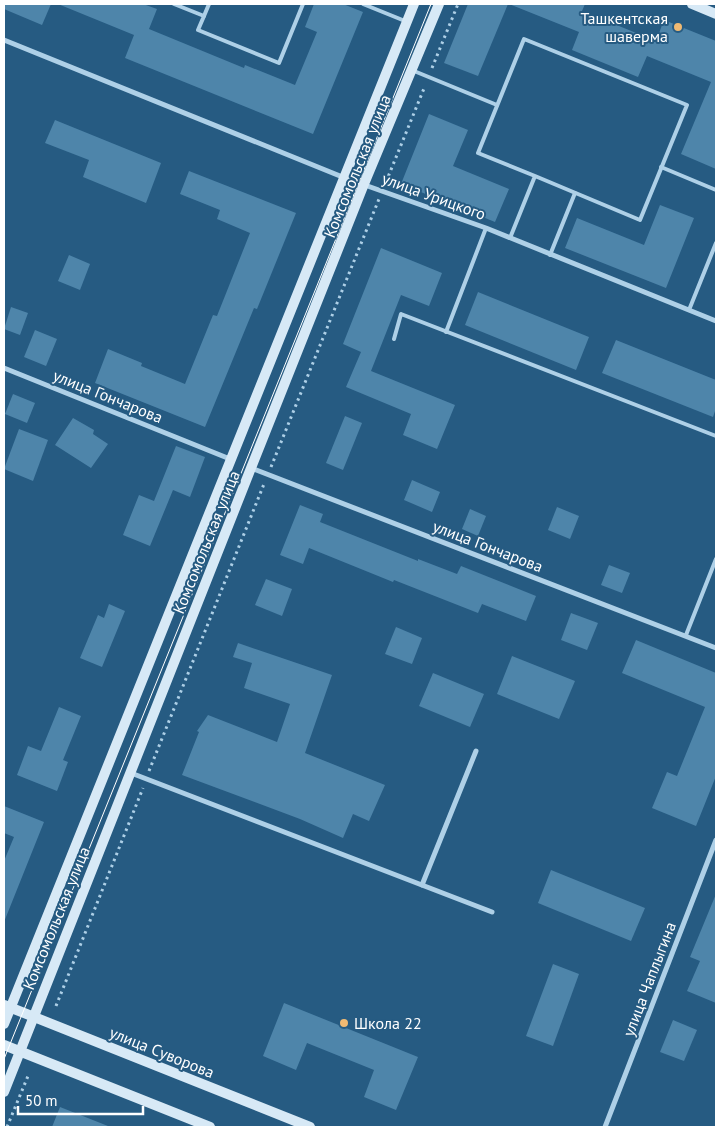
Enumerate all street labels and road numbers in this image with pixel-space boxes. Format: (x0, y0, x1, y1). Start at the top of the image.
street label: Комсомольская улица (319, 92, 395, 240)
street label: улица Урицкого (379, 168, 489, 224)
street label: улица Гончарова (50, 365, 166, 427)
street label: Комсомольская улица (168, 468, 244, 616)
street label: улица Гончарова (430, 516, 546, 576)
street label: Комсомольская улица (18, 844, 94, 992)
street label: улица Чаплыгина (618, 919, 680, 1039)
street label: улица Суворова (107, 1022, 217, 1082)

